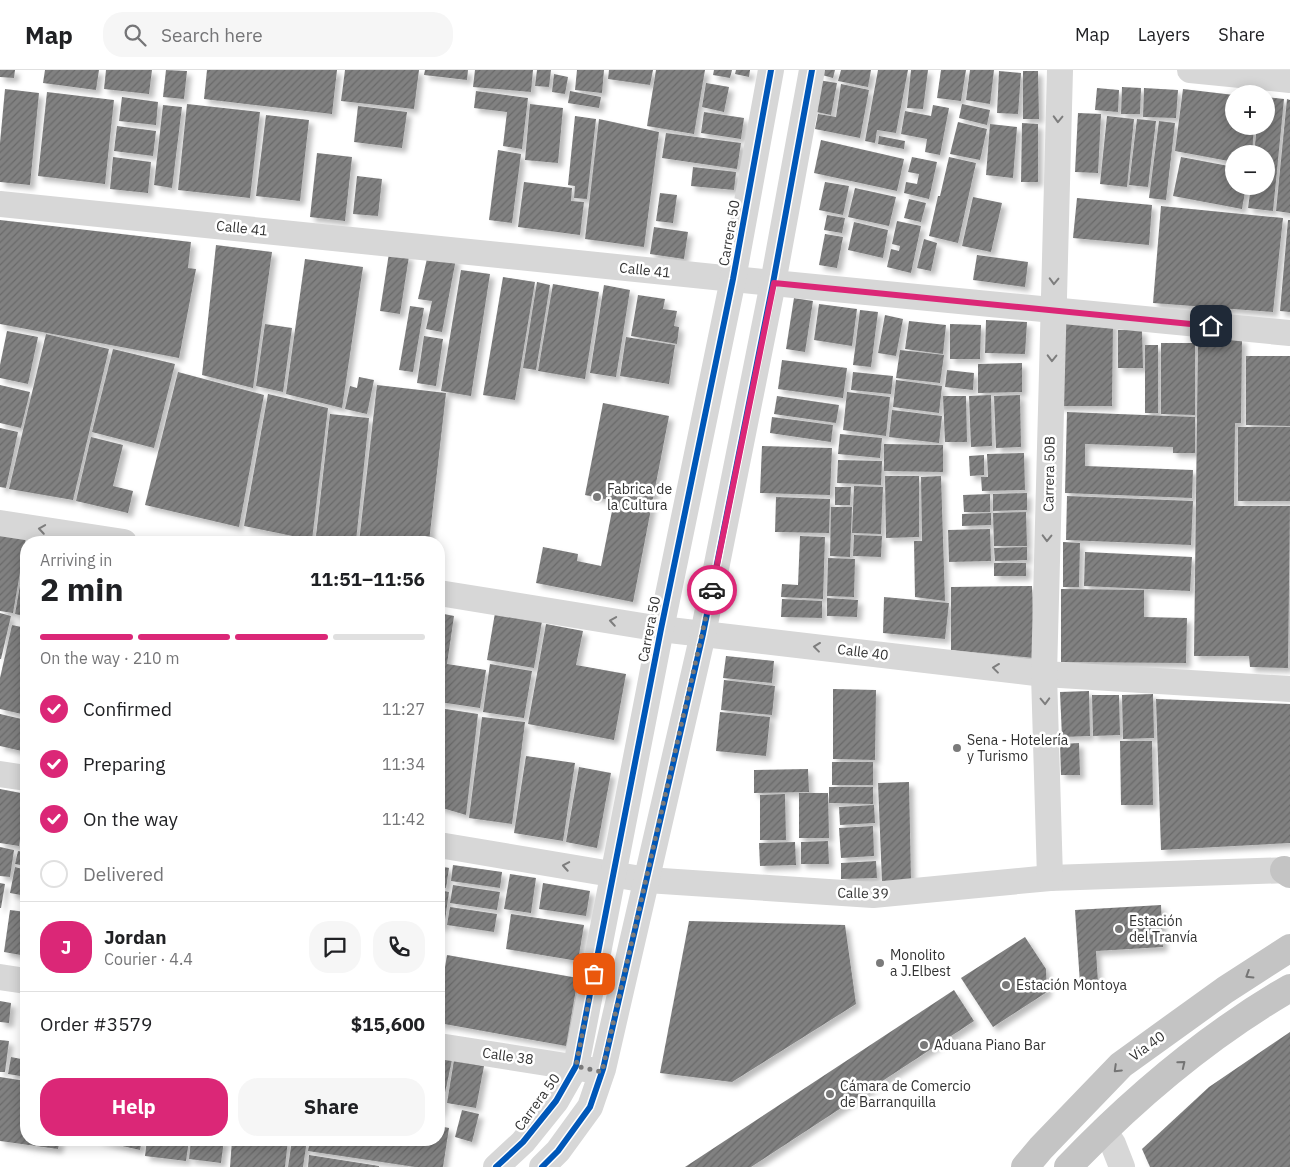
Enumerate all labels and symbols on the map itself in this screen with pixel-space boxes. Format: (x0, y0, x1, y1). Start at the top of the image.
one-way arrow (1053, 115, 1064, 123)
street label: Carrera 50 (714, 199, 744, 267)
street label: Calle 41 (215, 216, 269, 240)
street label: Calle 41 (618, 258, 672, 282)
one-way arrow (1048, 277, 1059, 285)
pin (1190, 305, 1232, 347)
one-way arrow (1046, 355, 1057, 363)
street label: Carrera 50B (1039, 436, 1059, 512)
place label: Fabrica de la Cultura (607, 480, 672, 514)
marker: Fabrica de la Cultura (591, 491, 603, 503)
one-way arrow (37, 525, 46, 535)
one-way arrow (1042, 535, 1053, 543)
courier (687, 565, 737, 615)
street label: Carrera 50 (634, 595, 664, 663)
one-way arrow (609, 616, 617, 627)
street label: Calle 40 (836, 640, 890, 664)
one-way arrow (813, 642, 821, 653)
one-way arrow (992, 663, 1000, 674)
one-way arrow (1040, 698, 1050, 705)
place label: Sena - Hotelería y Turismo (967, 731, 1069, 765)
marker: Sena - Hotelería y Turismo (951, 742, 963, 754)
one-way arrow (562, 862, 571, 872)
street label: Calle 39 (837, 884, 889, 902)
place label: Estación del Tranvía (1129, 912, 1198, 946)
marker: Estación del Tranvía (1113, 923, 1125, 935)
place label: Monolito a J.Elbest (890, 946, 951, 980)
pin (573, 953, 615, 995)
marker: Monolito a J.Elbest (874, 957, 886, 969)
one-way arrow (1245, 968, 1254, 978)
place label: Estación Montoya (1016, 976, 1127, 994)
marker: Estación Montoya (1000, 979, 1012, 991)
street label: Vía 40 (1126, 1027, 1168, 1065)
place label: Aduana Piano Bar (934, 1036, 1046, 1054)
marker: Aduana Piano Bar (918, 1039, 930, 1051)
street label: Calle 38 (481, 1044, 535, 1068)
one-way arrow (1176, 1061, 1185, 1069)
one-way arrow (1114, 1064, 1123, 1073)
street label: Carrera 50 (510, 1070, 564, 1134)
place label: Cámara de Comercio de Barranquilla (840, 1077, 971, 1111)
marker: Cámara de Comercio de Barranquilla (824, 1088, 836, 1100)

